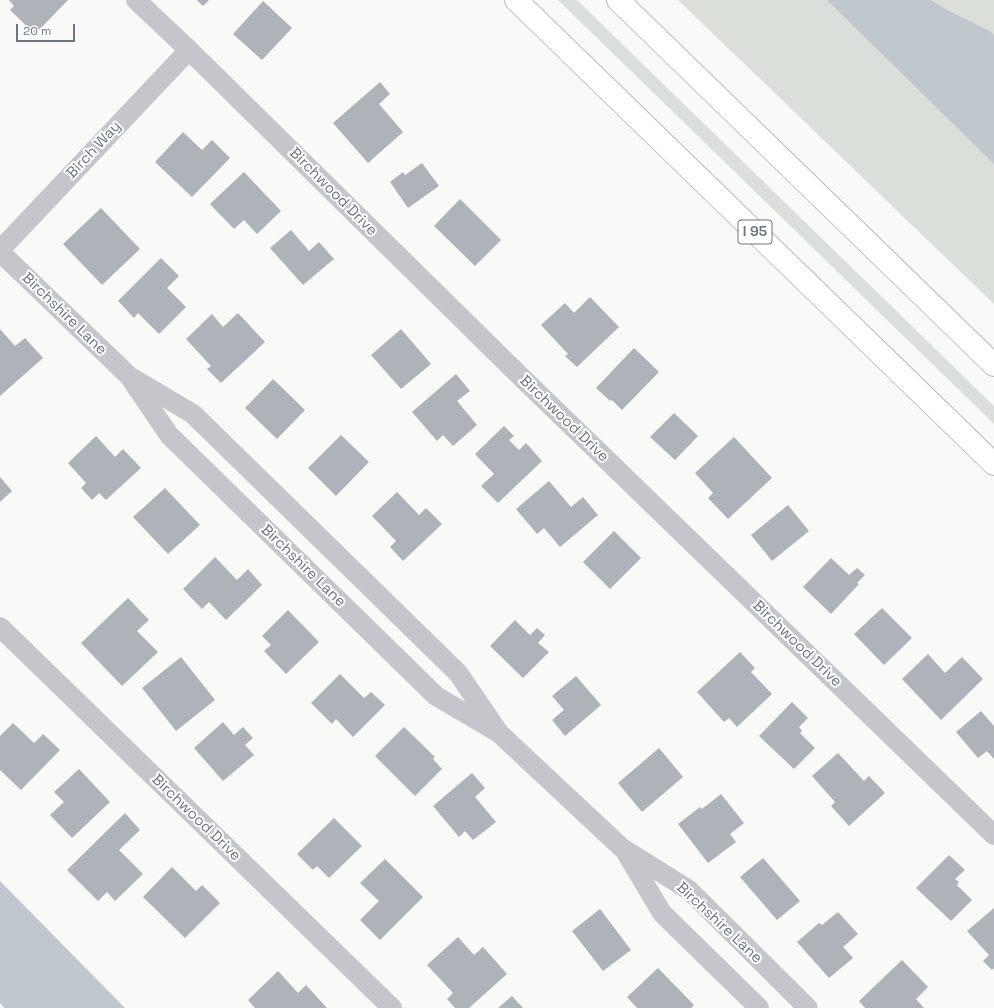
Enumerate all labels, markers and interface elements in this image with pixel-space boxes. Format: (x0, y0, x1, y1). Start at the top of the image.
scale bar (18, 16, 77, 42)
text: 20 m (23, 23, 51, 39)
street label: Birch Way (63, 118, 125, 182)
street label: Birchwood Drive (285, 144, 381, 240)
road number: I 95 (738, 220, 772, 244)
street label: Birchshire Lane (18, 269, 110, 359)
street label: Birchwood Drive (516, 372, 612, 466)
street label: Birchshire Lane (257, 521, 349, 611)
street label: Birchwood Drive (749, 597, 845, 691)
street label: Birchwood Drive (148, 771, 244, 865)
street label: Birchshire Lane (672, 879, 766, 967)

